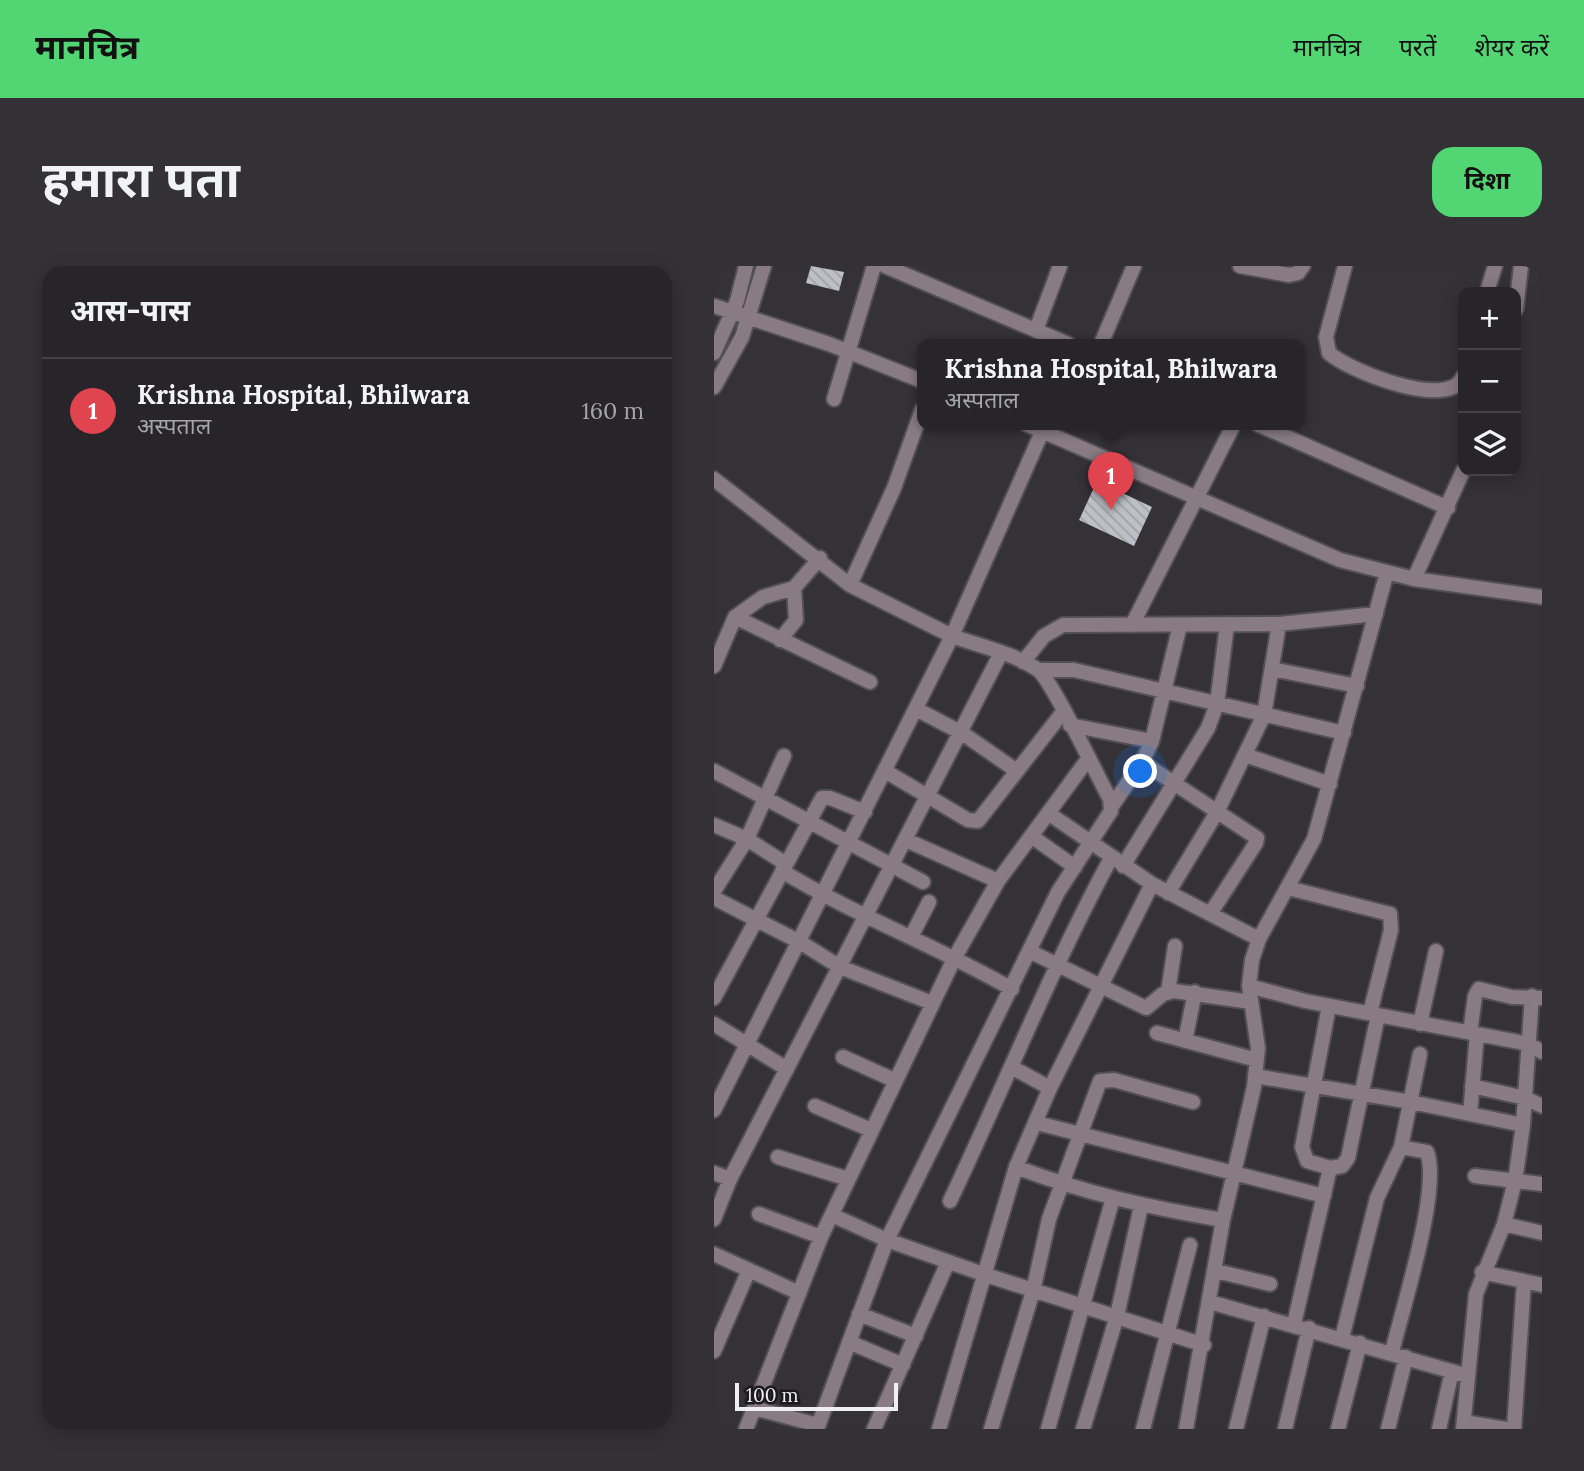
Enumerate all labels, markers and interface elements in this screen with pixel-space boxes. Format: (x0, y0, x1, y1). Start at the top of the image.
text: मानचित्र (35, 26, 139, 68)
text: मानचित्र (1293, 32, 1361, 63)
text: परतें (1399, 32, 1436, 63)
text: शेयर करें (1474, 32, 1549, 63)
button: दिशा (1432, 147, 1542, 217)
text: हमारा पता (42, 148, 240, 210)
map controls (1458, 287, 1521, 476)
button: + (1458, 287, 1521, 350)
text: आस-पास (70, 291, 190, 329)
popup (917, 339, 1305, 430)
button: − (1458, 350, 1521, 413)
text: Krishna Hospital, Bhilwara (945, 352, 1277, 385)
text: Krishna Hospital, Bhilwara (137, 378, 470, 411)
text: अस्पताल (945, 385, 1019, 414)
text: 1 (88, 396, 98, 425)
text: 160 m (581, 396, 644, 425)
text: अस्पताल (137, 411, 211, 440)
button: layers (1458, 413, 1521, 476)
pin: 1 (1088, 452, 1134, 510)
your location (1123, 754, 1157, 788)
scale bar (735, 1380, 898, 1412)
text: 100 m (746, 1383, 799, 1407)

